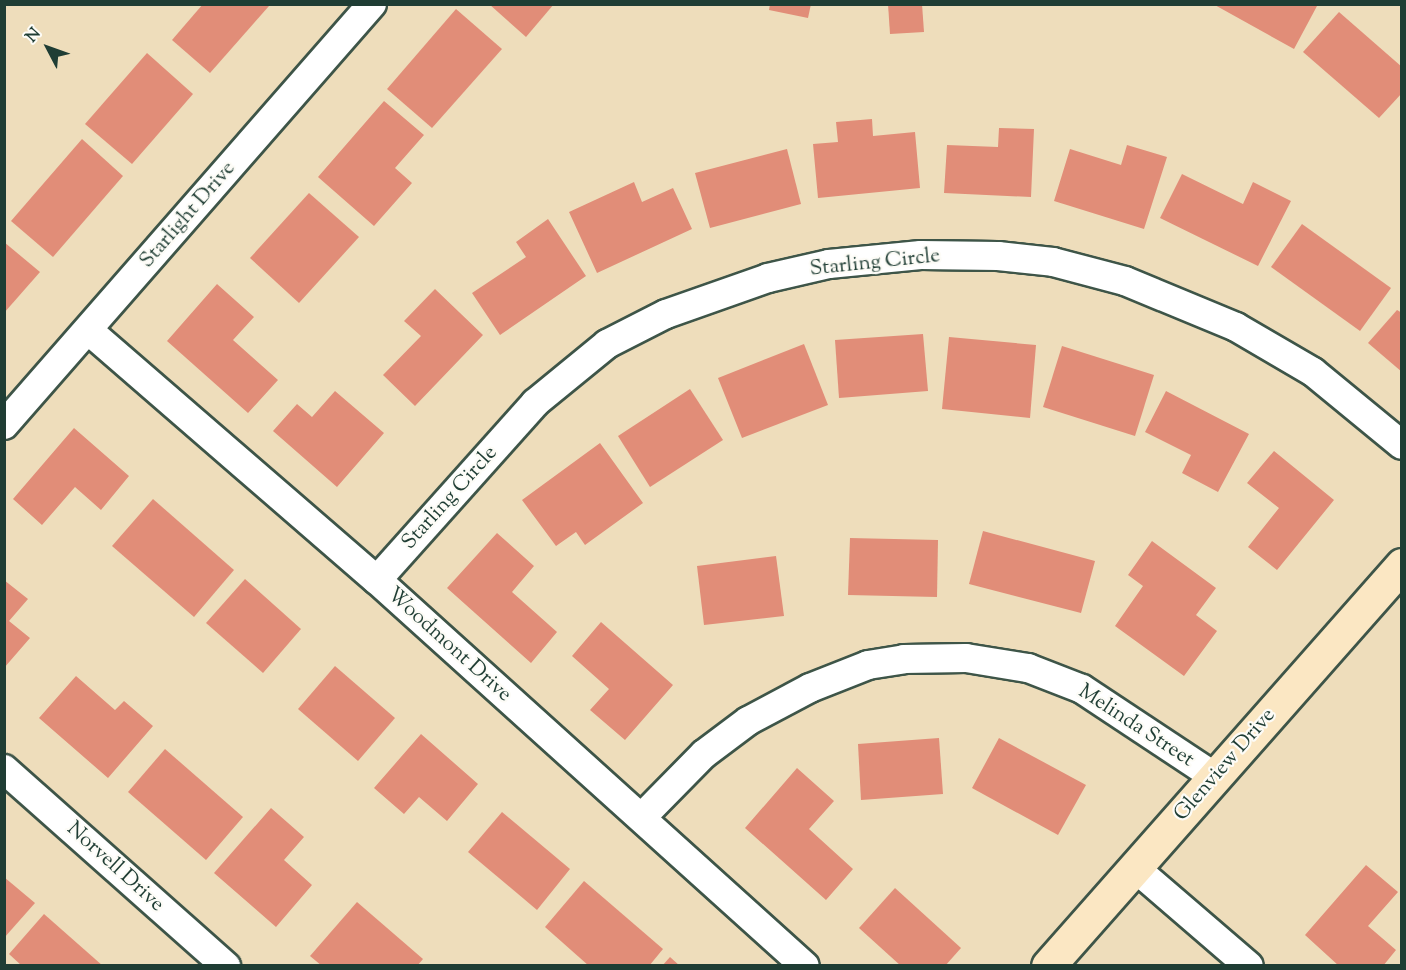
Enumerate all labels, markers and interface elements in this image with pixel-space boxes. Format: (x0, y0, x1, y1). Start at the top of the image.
north arrow (18, 18, 78, 78)
text: N (21, 23, 47, 48)
street label: Starlight Drive (135, 157, 241, 273)
street label: Starling Circle (809, 244, 941, 282)
street label: Starling Circle (397, 441, 503, 555)
street label: Woodmont Drive (381, 582, 517, 708)
street label: Melinda Street (1073, 679, 1199, 773)
street label: Glenview Drive (1169, 703, 1281, 827)
street label: Norvell Drive (61, 817, 169, 917)

